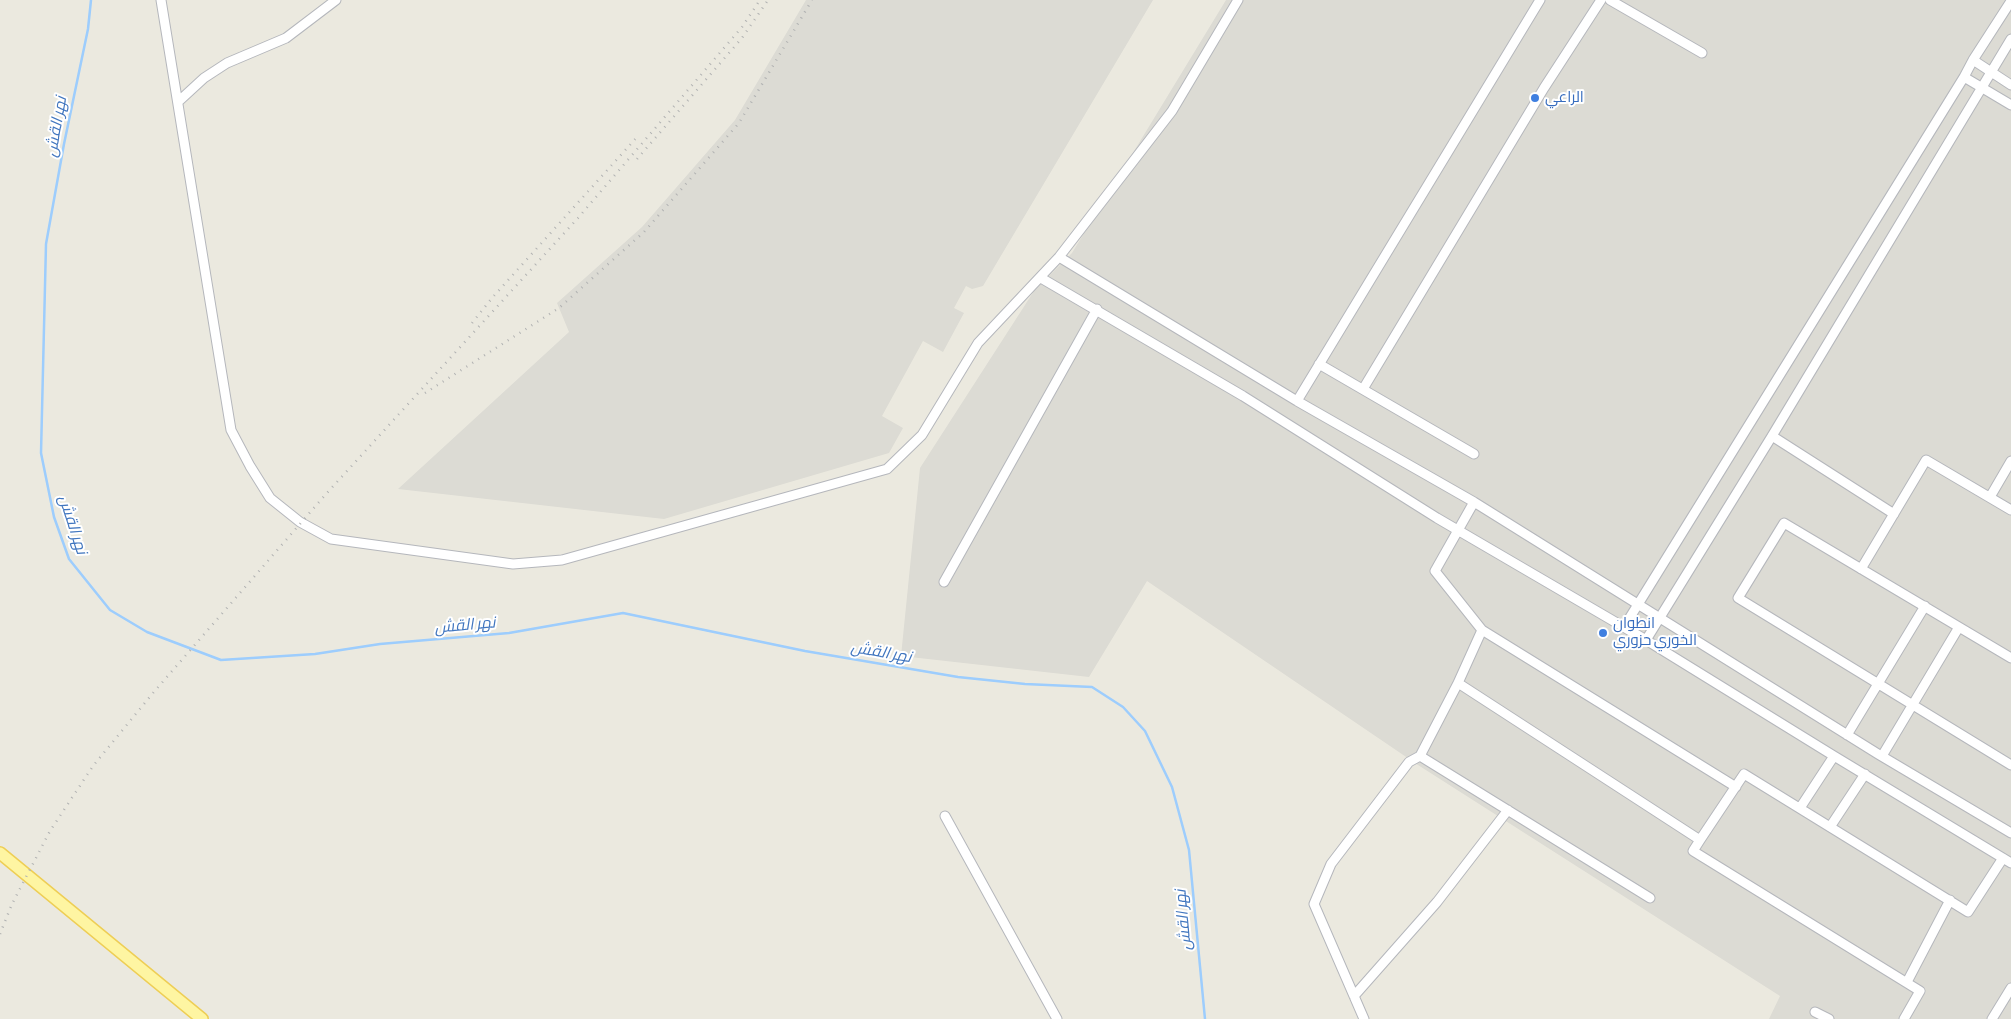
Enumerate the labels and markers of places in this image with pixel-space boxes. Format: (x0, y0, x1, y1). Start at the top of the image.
place label: الراعي (1545, 89, 1584, 107)
marker: الراعي (1529, 92, 1541, 104)
place label: انطوان الخوري حزوري (1613, 615, 1697, 650)
marker: انطوان الخوري حزوري (1597, 627, 1609, 639)

